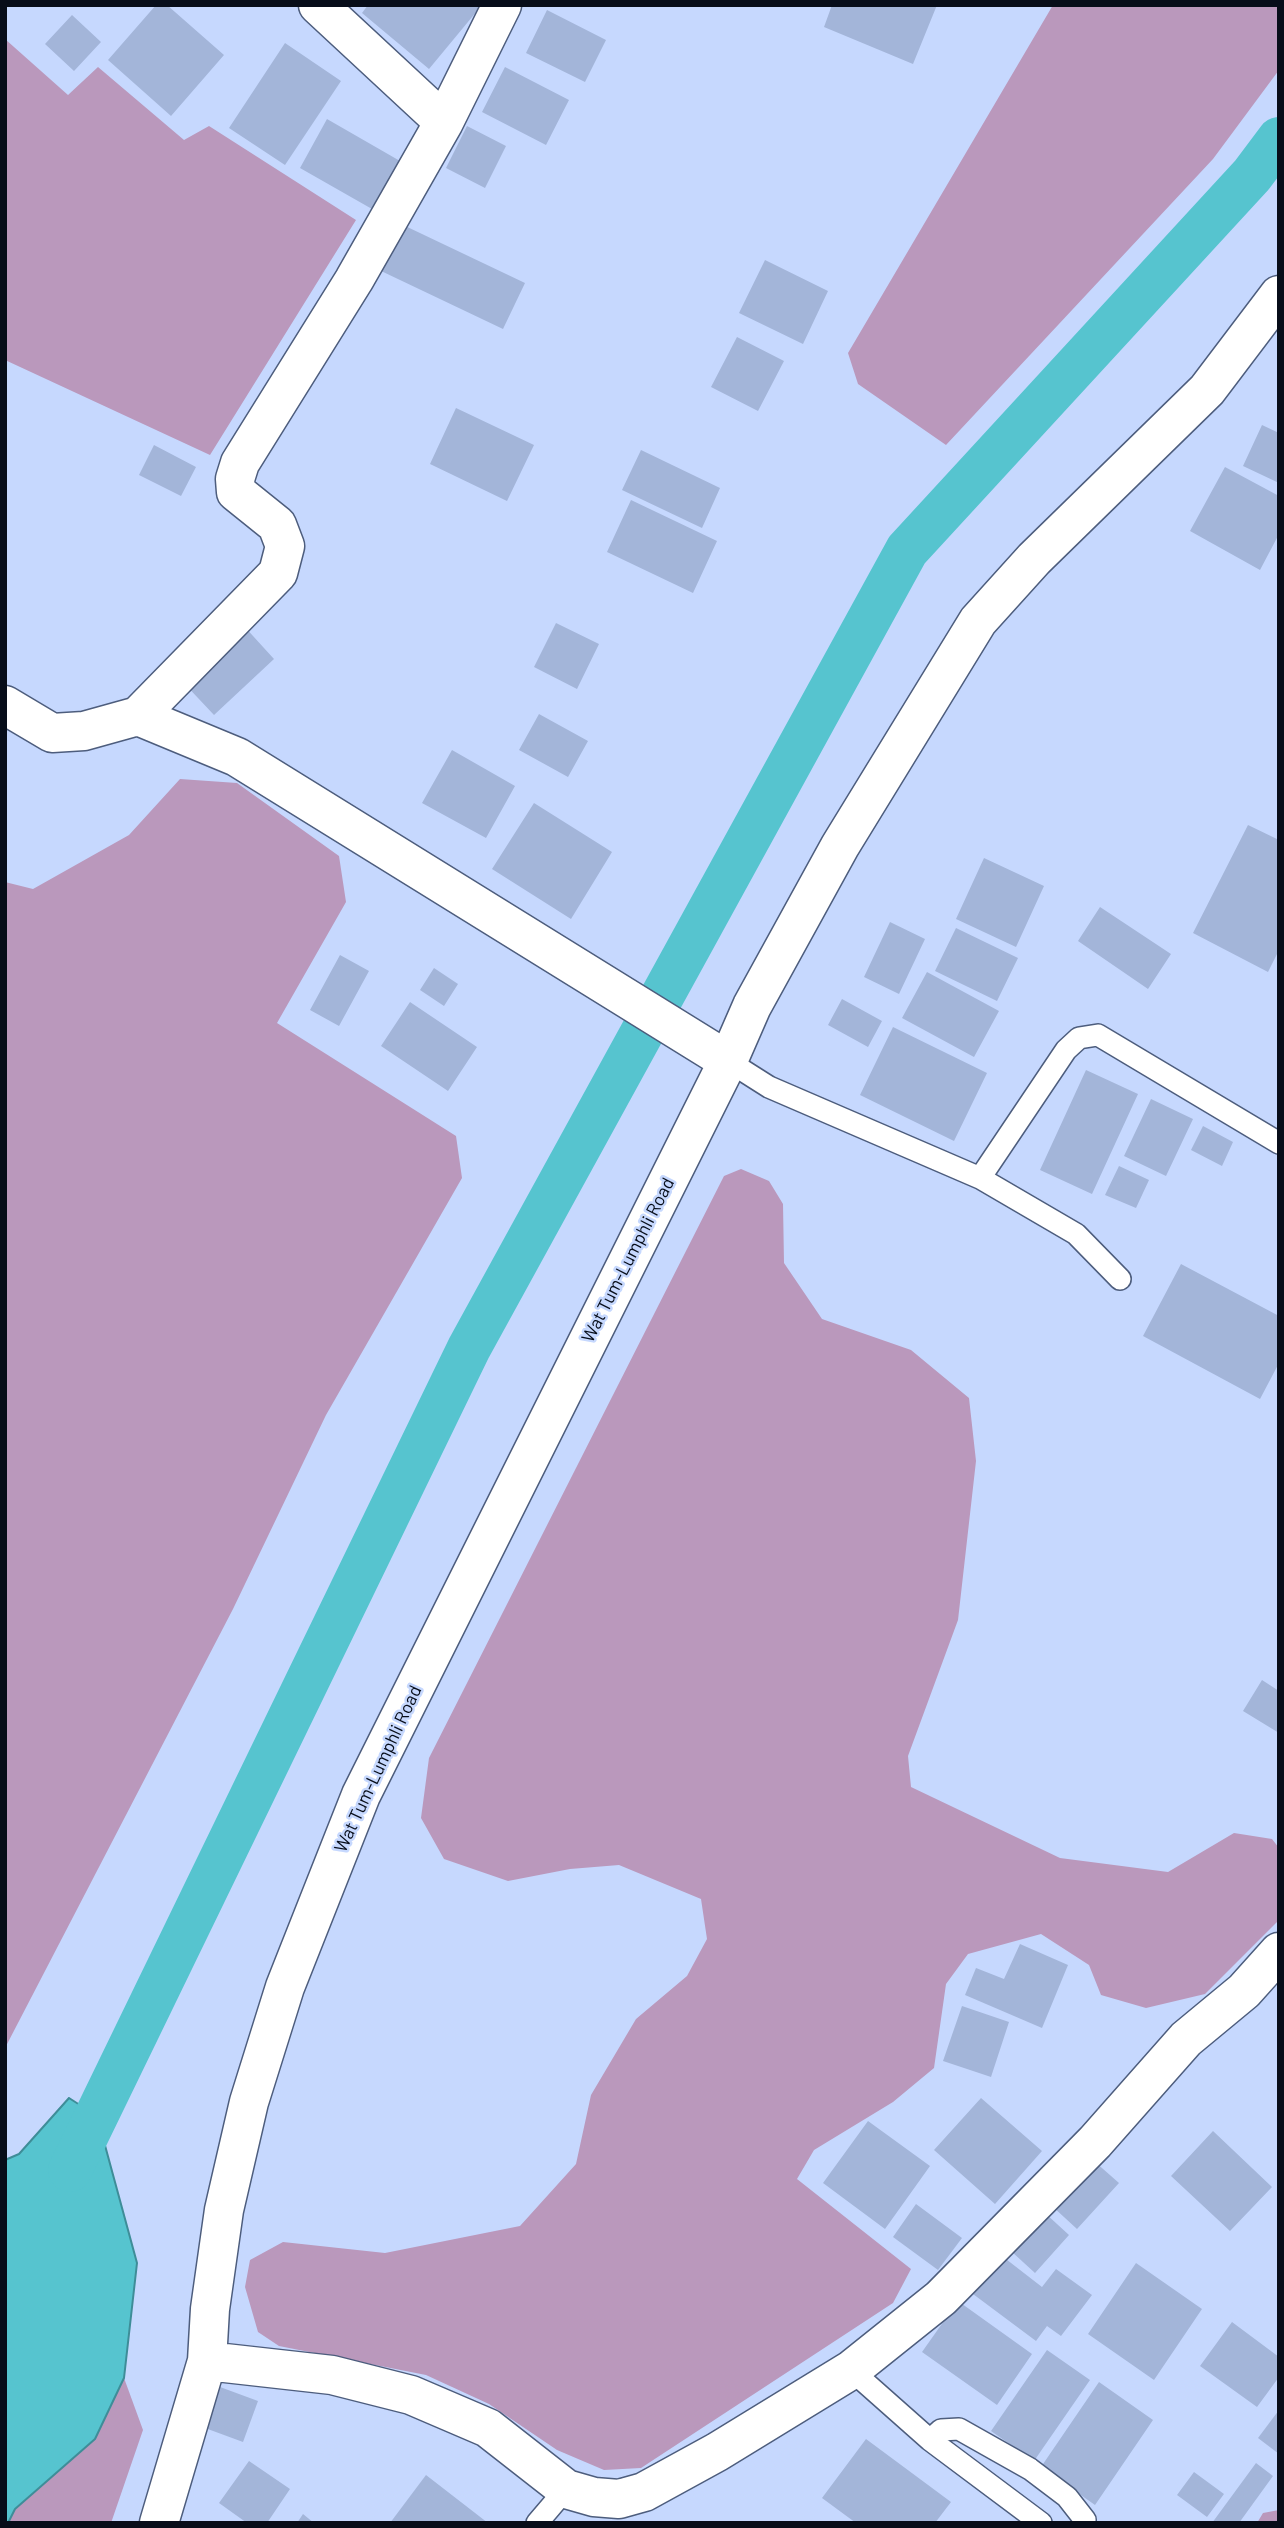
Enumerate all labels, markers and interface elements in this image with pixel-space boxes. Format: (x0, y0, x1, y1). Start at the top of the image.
street label: Wat Tum-Lumphli Road (577, 1174, 679, 1346)
street label: Wat Tum-Lumphli Road (330, 1682, 426, 1856)

